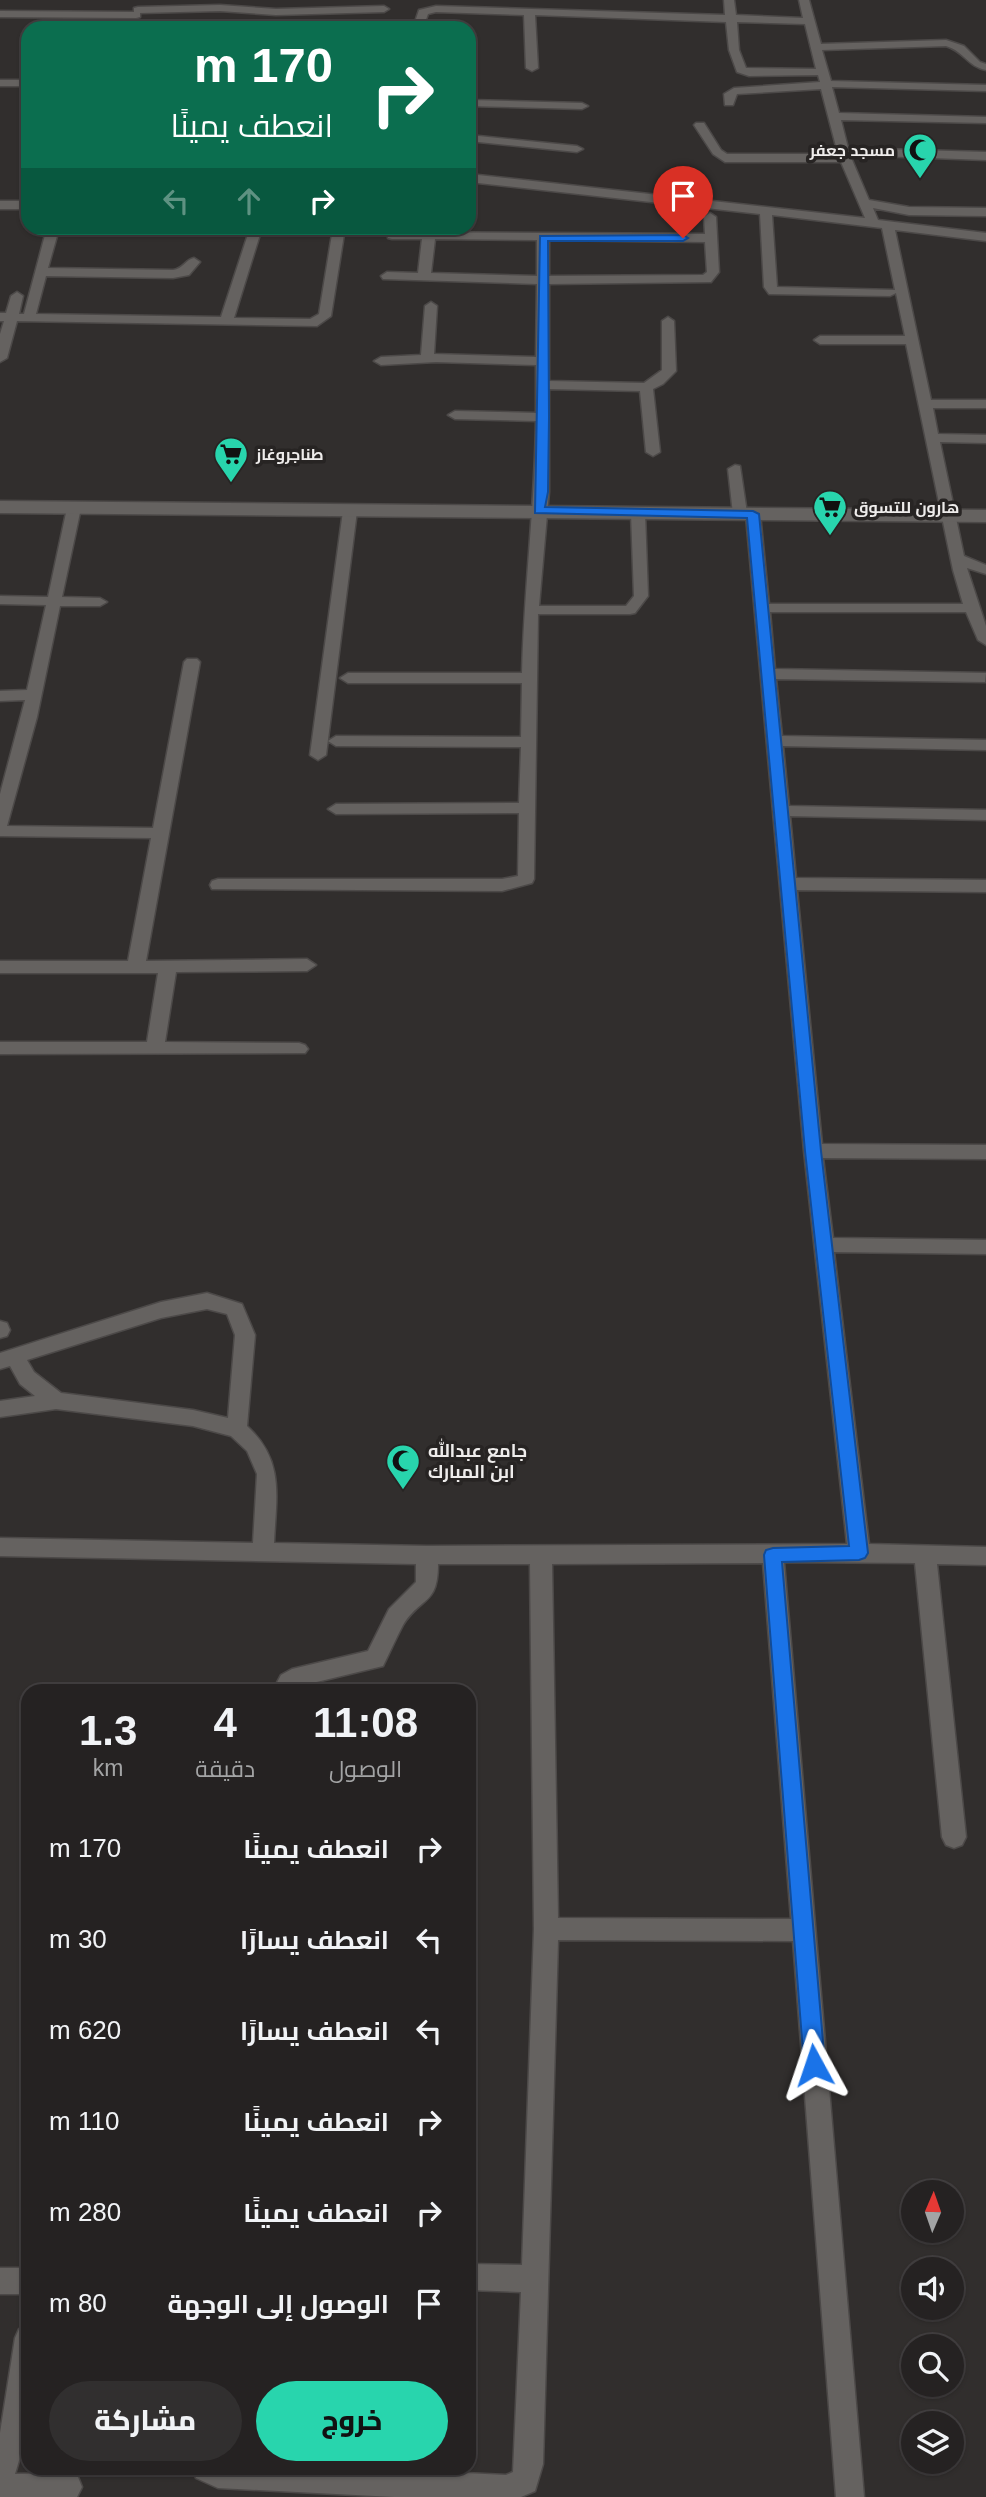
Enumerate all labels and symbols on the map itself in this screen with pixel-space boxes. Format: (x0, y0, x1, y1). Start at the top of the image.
mosque icon: مسجد جعفر (901, 131, 939, 180)
place label: مسجد جعفر (809, 142, 895, 160)
pin (653, 166, 713, 238)
supermarket icon: طناجروغاز (212, 435, 250, 484)
place label: طناجروغاز (255, 446, 324, 464)
supermarket icon: هارون للتسوق (811, 488, 849, 537)
place label: هارون للتسوق (854, 499, 959, 517)
place label: جامع عبدالله ابن المبارك (428, 1438, 527, 1483)
mosque icon: جامع عبدالله ابن المبارك (384, 1442, 422, 1491)
position arrow (777, 2028, 851, 2102)
north arrow (901, 2180, 964, 2244)

